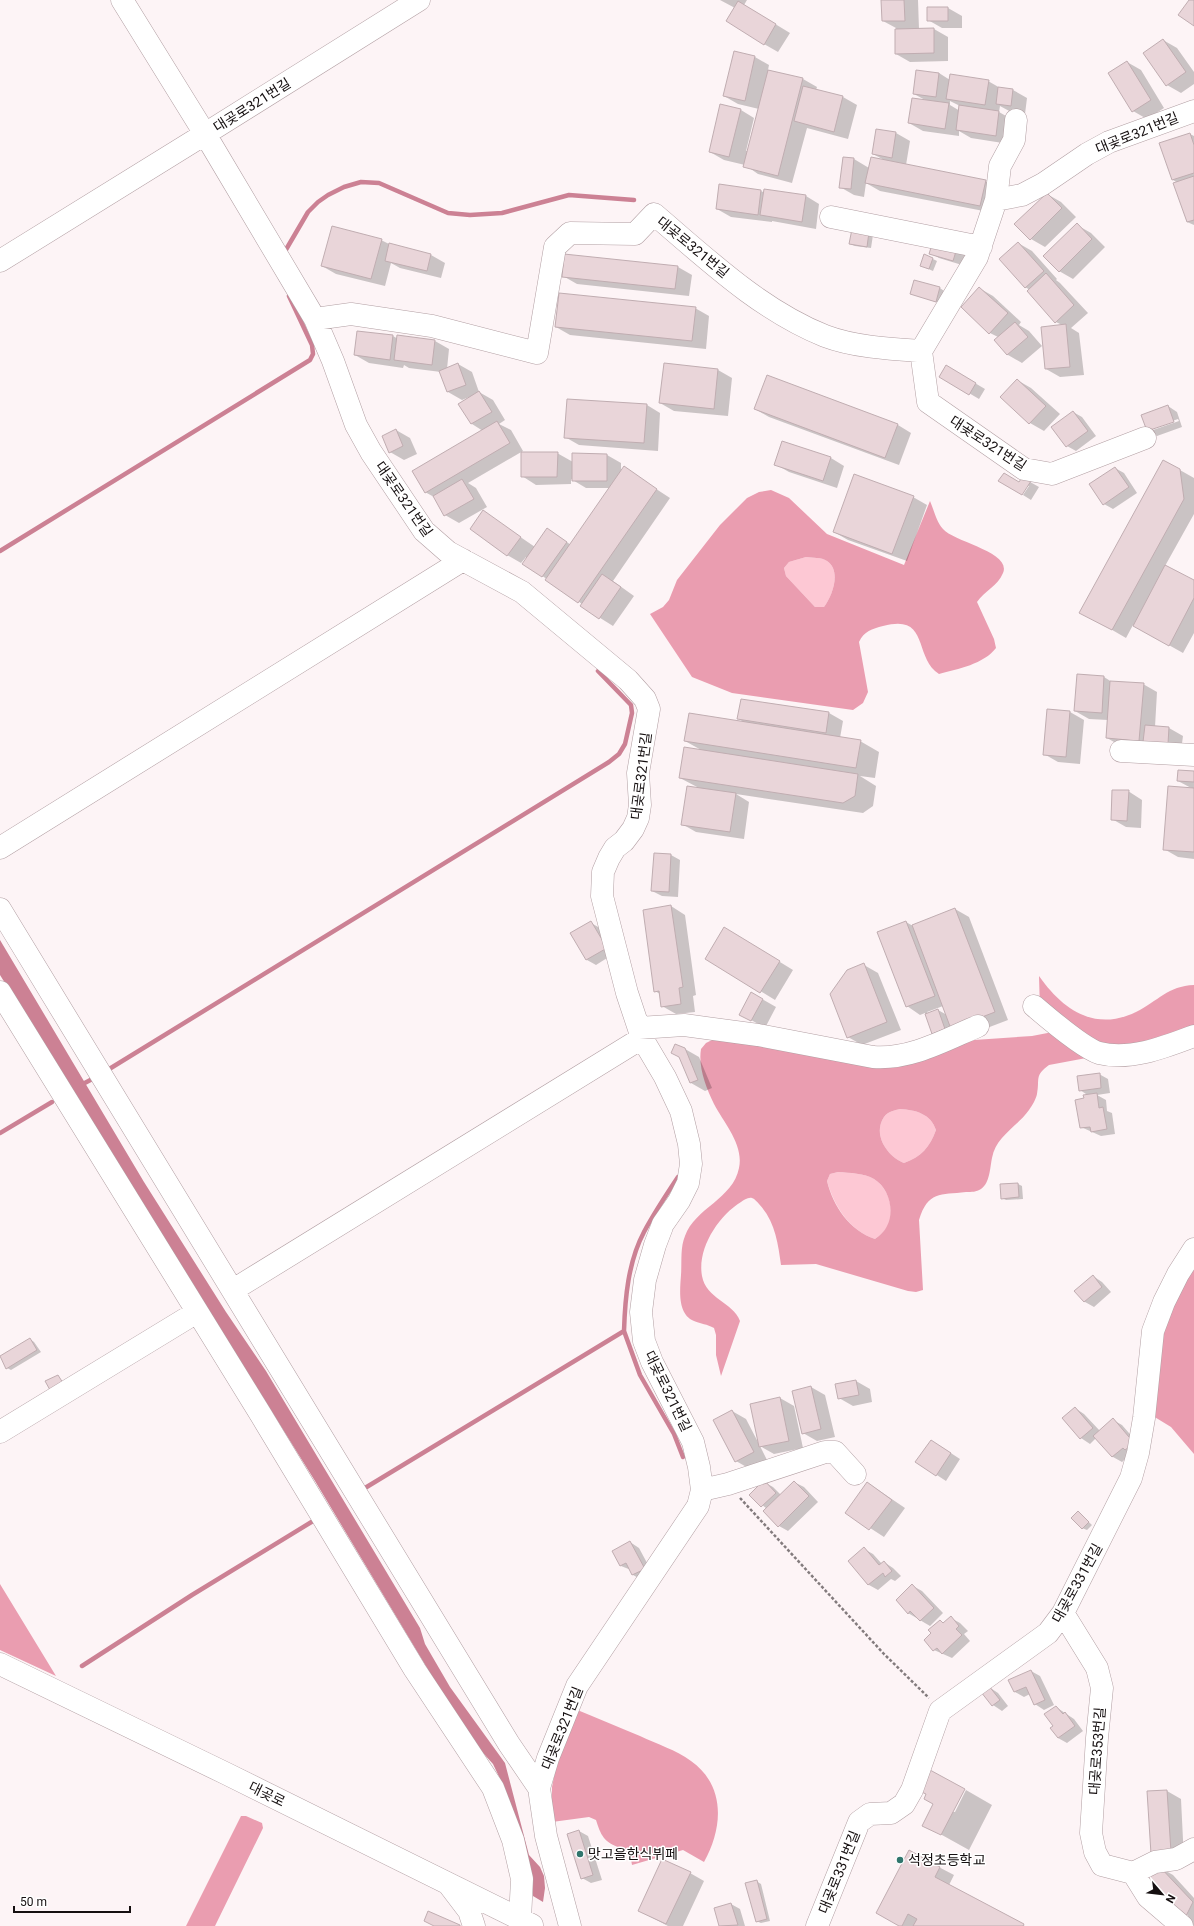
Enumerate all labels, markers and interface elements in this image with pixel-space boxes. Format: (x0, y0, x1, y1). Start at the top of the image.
street label: 대곶로321번길 (210, 75, 294, 135)
street label: 대곶로321번길 (1093, 109, 1181, 157)
street label: 대곶로321번길 (654, 213, 732, 281)
street label: 대곶로321번길 (947, 412, 1029, 474)
street label: 대곶로321번길 (372, 458, 436, 540)
street label: 대곶로321번길 (628, 731, 654, 821)
street label: 대곶로321번길 (642, 1348, 694, 1434)
street label: 대곶로331번길 (1049, 1541, 1105, 1625)
street label: 대곶로321번길 (538, 1684, 586, 1772)
street label: 대곶로353번길 (1086, 1707, 1108, 1795)
street label: 대곶로 (246, 1778, 288, 1810)
street label: 대곶로331번길 (815, 1828, 863, 1916)
place label: 맛고을한식뷔페 (588, 1846, 678, 1862)
marker: 맛고을한식뷔페 (575, 1849, 585, 1859)
place label: 석정초등학교 (908, 1852, 985, 1868)
marker: 석정초등학교 (895, 1855, 905, 1865)
north arrow (1142, 1874, 1182, 1914)
scale bar (14, 1888, 130, 1914)
text: N (1163, 1892, 1178, 1905)
text: 50 m (20, 1895, 47, 1909)

